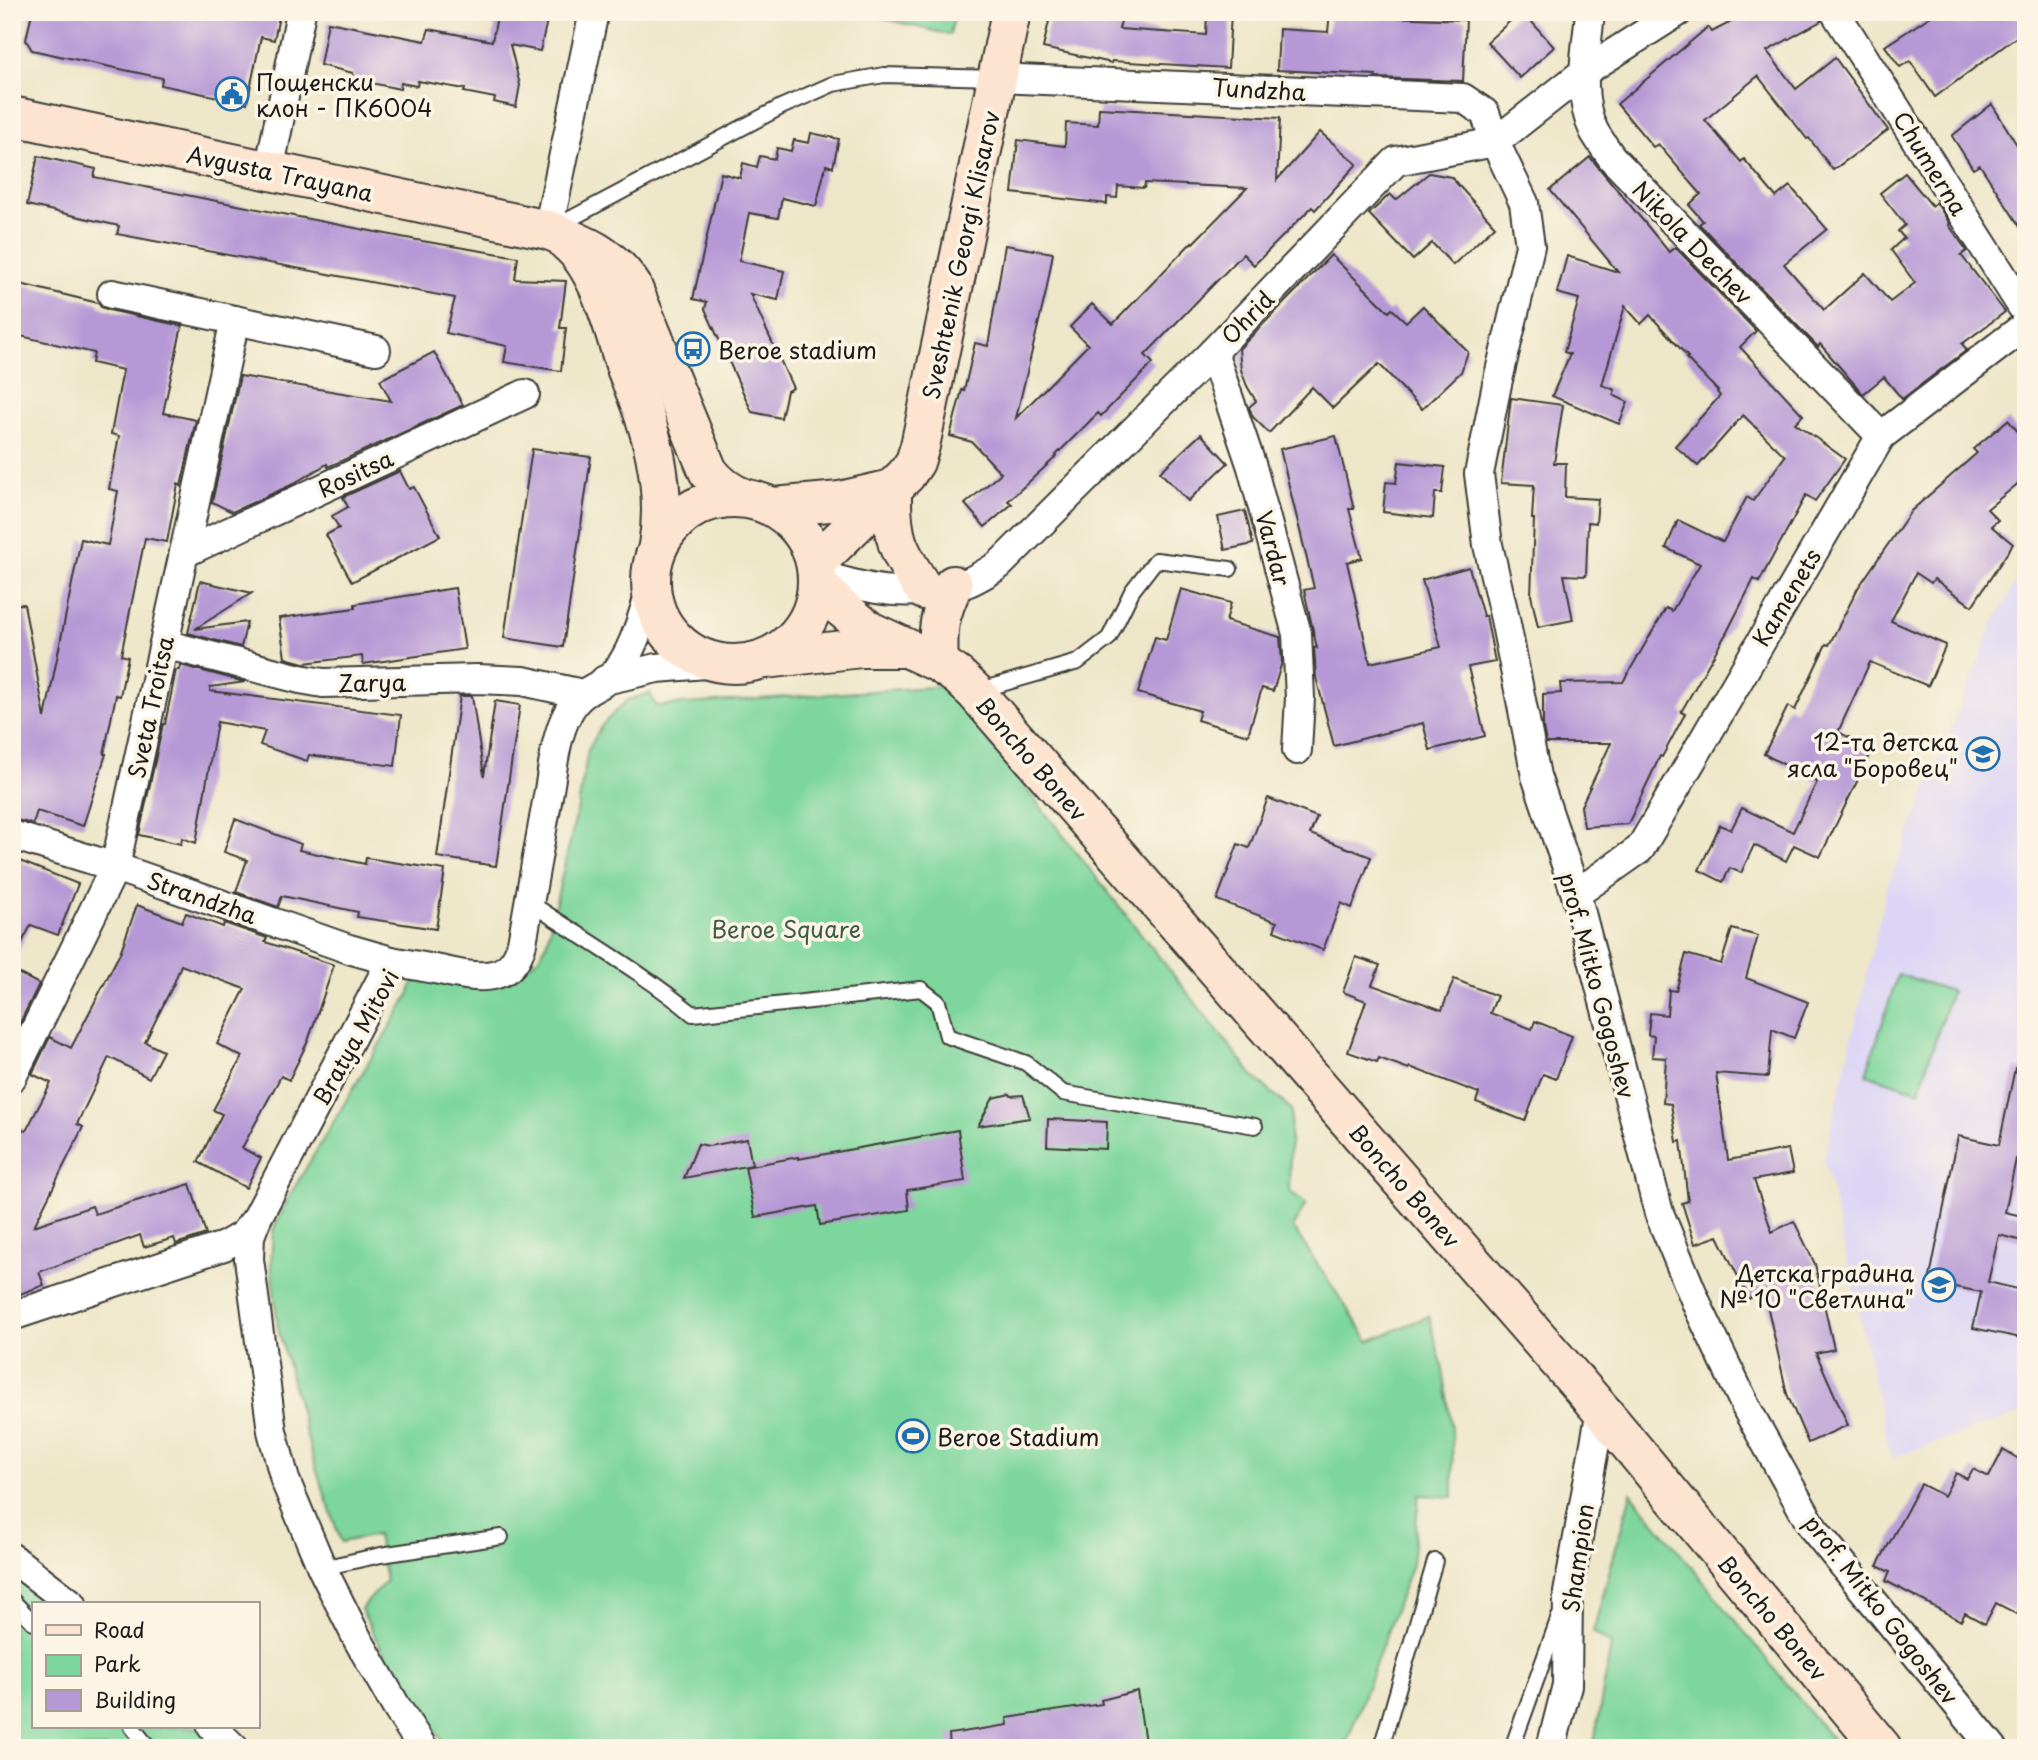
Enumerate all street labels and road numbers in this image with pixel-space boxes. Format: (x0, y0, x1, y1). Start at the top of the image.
street label: Tundzha (1211, 69, 1308, 109)
street label: Chumerna (1885, 104, 1977, 222)
street label: Sveshtenik Georgi Klisarov (912, 107, 1008, 402)
street label: Avgusta Trayana (184, 136, 376, 210)
street label: Nikola Dechev (1625, 172, 1761, 312)
street label: Ohrid (1212, 282, 1282, 352)
street label: Rositsa (311, 440, 399, 506)
street label: Vardar (1247, 507, 1301, 590)
street label: Kamenets (1743, 541, 1829, 653)
street label: Sveta Troitsa (118, 632, 182, 781)
street label: Zarya (338, 664, 407, 700)
street label: Boncho Bonev (968, 688, 1096, 828)
street label: Strandzha (142, 862, 262, 932)
street label: prof. Mitko Gogoshev (1551, 868, 1645, 1102)
street label: Bratya Mitovi (303, 962, 407, 1112)
street label: Boncho Bonev (1341, 1115, 1469, 1255)
street label: Shampion (1552, 1501, 1602, 1615)
street label: prof. Mitko Gogoshev (1797, 1506, 1968, 1712)
street label: Boncho Bonev (1710, 1546, 1837, 1688)

